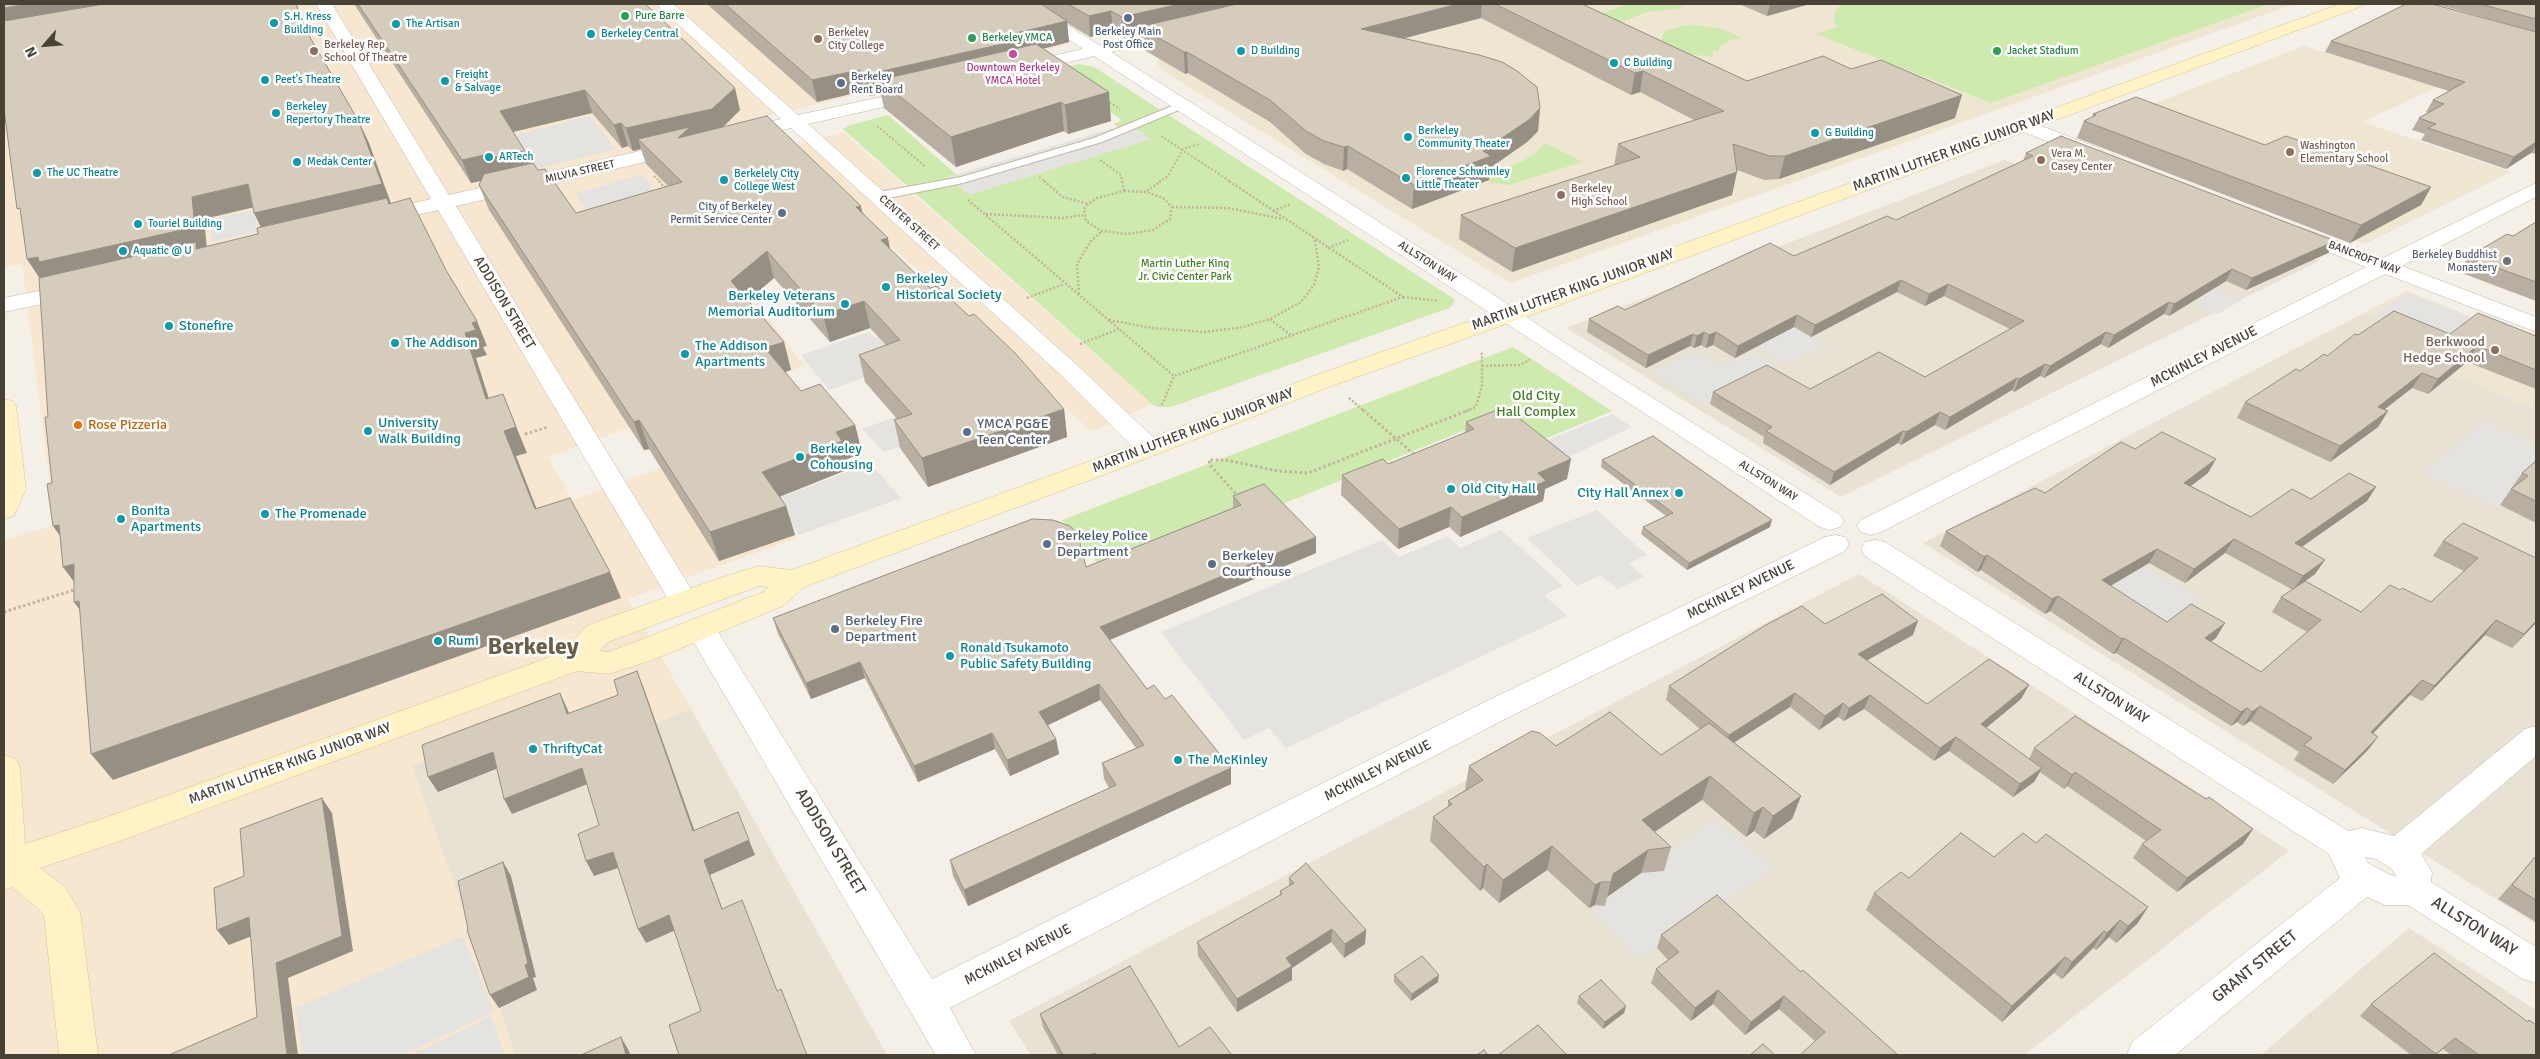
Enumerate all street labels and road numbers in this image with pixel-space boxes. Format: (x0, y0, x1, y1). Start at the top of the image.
street label: MARTIN LUTHER KING JUNIOR WAY (1851, 106, 2057, 196)
street label: MILVIA STREET (544, 158, 616, 186)
street label: CENTER STREET (876, 192, 942, 254)
street label: ALLSTON WAY (1395, 238, 1459, 286)
street label: BANCROFT WAY (2326, 238, 2402, 278)
street label: MARTIN LUTHER KING JUNIOR WAY (1470, 245, 1676, 335)
street label: ADDISON STREET (470, 253, 538, 353)
street label: MCKINLEY AVENUE (2148, 323, 2260, 391)
street label: MARTIN LUTHER KING JUNIOR WAY (1090, 385, 1296, 477)
street label: ALLSTON WAY (1736, 458, 1800, 504)
street label: MCKINLEY AVENUE (1684, 557, 1798, 623)
street label: ALLSTON WAY (2071, 668, 2151, 728)
street label: MARTIN LUTHER KING JUNIOR WAY (187, 719, 393, 809)
street label: MCKINLEY AVENUE (1322, 737, 1434, 805)
street label: ADDISON STREET (791, 785, 869, 899)
street label: ALLSTON WAY (2428, 893, 2520, 961)
street label: MCKINLEY AVENUE (962, 921, 1074, 989)
street label: GRANT STREET (2209, 927, 2301, 1007)

